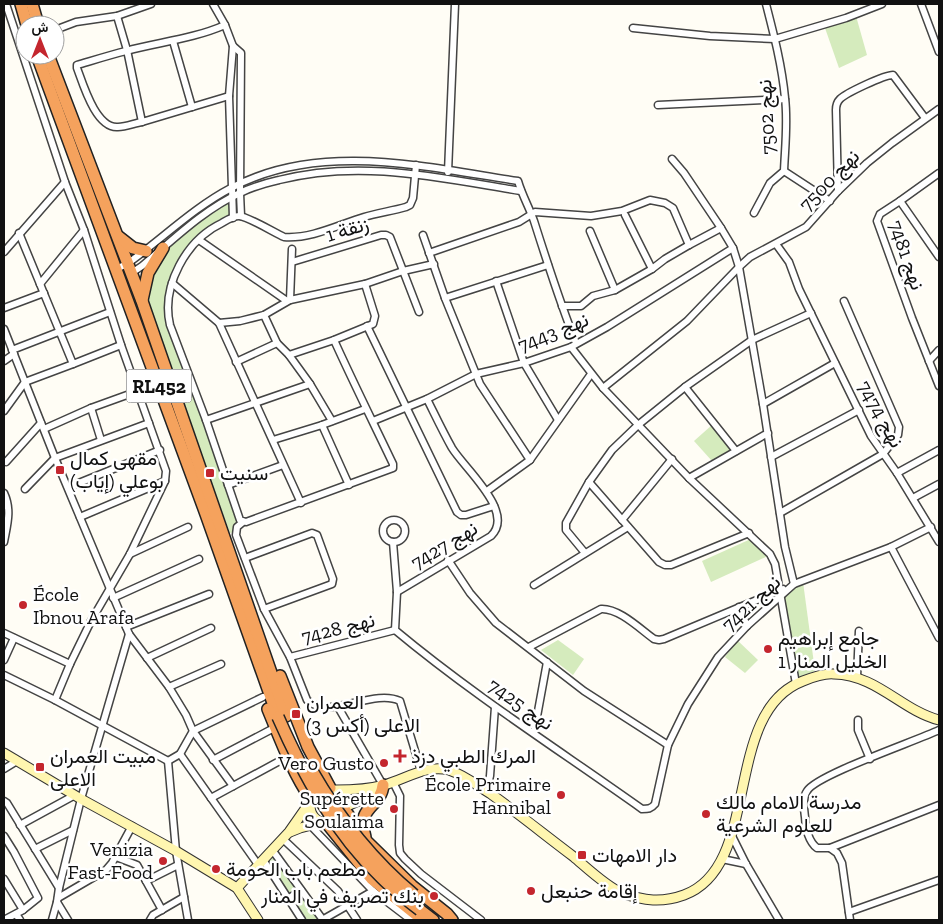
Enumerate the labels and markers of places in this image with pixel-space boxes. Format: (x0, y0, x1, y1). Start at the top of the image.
place label: مقهى كمال بوعلي (إياب) (70, 446, 164, 498)
place label: سنيت (220, 461, 268, 485)
marker: مقهى كمال بوعلي (إياب) (54, 464, 66, 476)
marker: سنيت (204, 467, 216, 479)
place label: École Ibnou Arafa (33, 582, 134, 629)
marker: École Ibnou Arafa (17, 599, 29, 611)
place label: جامع إبراهيم الخليل المنار 1 (778, 626, 887, 674)
marker: جامع إبراهيم الخليل المنار 1 (762, 643, 774, 655)
place label: العمران الاعلى (أكس 3) (306, 690, 420, 737)
marker: العمران الاعلى (أكس 3) (290, 708, 302, 720)
place label: مبيت العمران الاعلى (50, 744, 156, 791)
place label: المرك الطبي دزذ (411, 744, 536, 773)
marker: المرك الطبي دزذ (393, 749, 407, 763)
place label: Vero Gusto (277, 751, 374, 775)
marker: Vero Gusto (378, 757, 390, 769)
marker: مبيت العمران الاعلى (34, 761, 46, 773)
place label: École Primaire Hannibal (425, 772, 551, 819)
place label: Supérette Soulaima (300, 786, 384, 833)
marker: École Primaire Hannibal (555, 789, 567, 801)
place label: مدرسة الامام مالك للعلوم الشرعية (716, 790, 861, 838)
marker: Supérette Soulaima (388, 803, 400, 815)
marker: مدرسة الامام مالك للعلوم الشرعية (700, 808, 712, 820)
place label: Venizia Fast-Food (68, 837, 153, 884)
place label: دار الامهات (592, 843, 677, 868)
marker: دار الامهات (576, 849, 588, 861)
marker: Venizia Fast-Food (157, 855, 169, 867)
place label: مطعم باب الحومة (226, 857, 366, 882)
marker: مطعم باب الحومة (210, 863, 222, 875)
place label: إقامة حنبعل (541, 879, 638, 904)
place label: بنك تصريف في المنار (260, 884, 424, 913)
marker: إقامة حنبعل (525, 885, 537, 897)
marker: بنك تصريف في المنار (428, 890, 440, 902)

